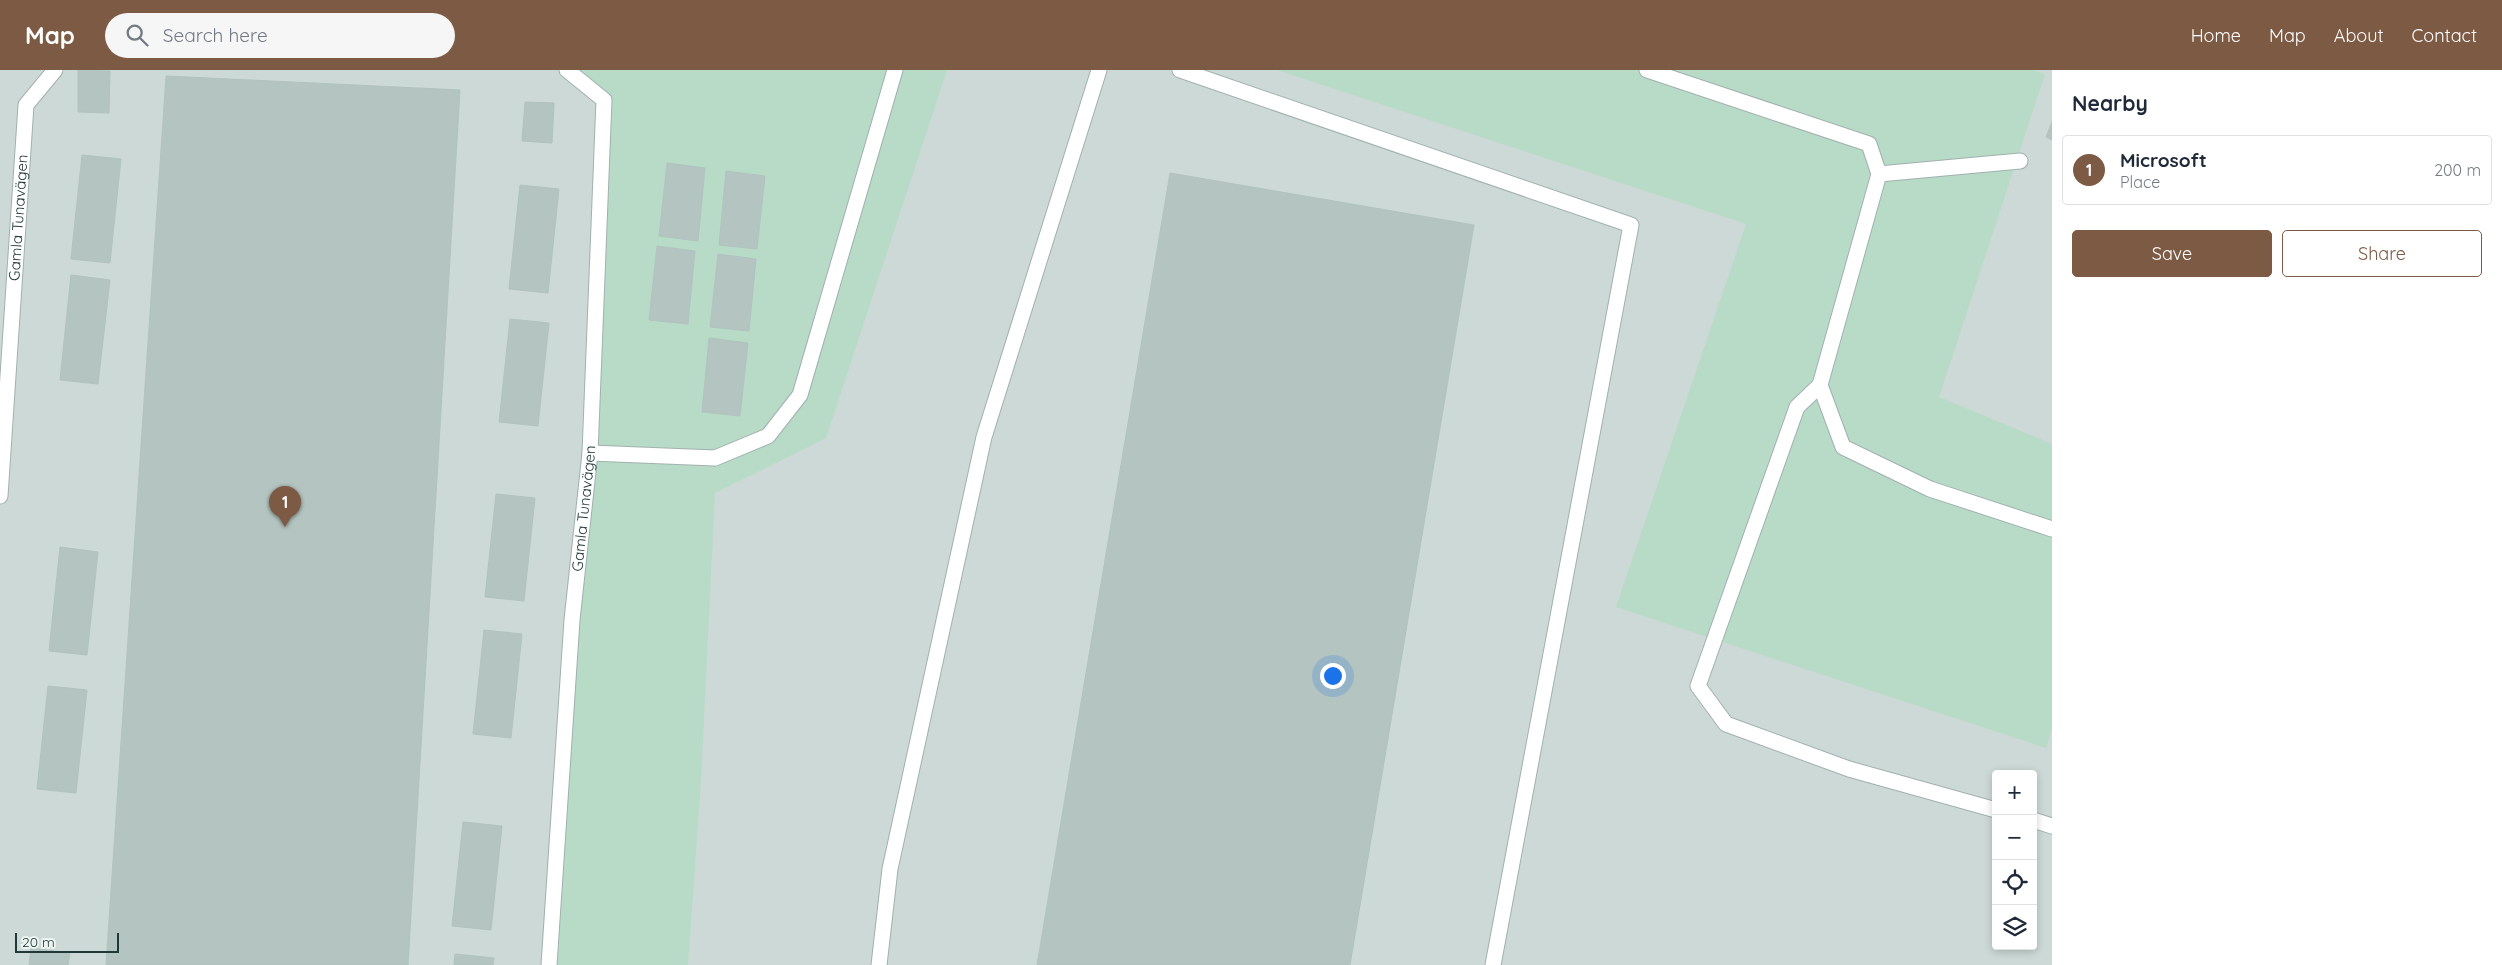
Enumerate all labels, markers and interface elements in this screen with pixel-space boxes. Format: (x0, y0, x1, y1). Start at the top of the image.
search box (105, 13, 455, 58)
text: Map (25, 20, 75, 50)
icon: search (123, 21, 151, 49)
text: Search here (163, 23, 268, 47)
text: Home (2191, 24, 2241, 47)
text: Map (2269, 24, 2306, 47)
text: About (2334, 24, 2384, 47)
text: Contact (2412, 24, 2477, 47)
text: Nearby (2072, 90, 2148, 116)
text: Microsoft (2120, 148, 2207, 172)
street label: Gamla Tunavägen (4, 154, 32, 281)
text: 1 (2086, 160, 2092, 180)
text: 200 m (2434, 160, 2481, 180)
text: Place (2120, 172, 2160, 192)
button: Save (2072, 230, 2272, 277)
button: Share (2282, 230, 2482, 277)
street label: Gamla Tunavägen (567, 445, 599, 572)
pin: 1 (269, 486, 301, 527)
your location (1320, 663, 1346, 689)
map controls (1992, 770, 2037, 950)
button: + (1992, 770, 2037, 815)
button: − (1992, 815, 2037, 860)
button: locate (1992, 860, 2037, 905)
button: layers (1992, 905, 2037, 950)
scale bar (15, 930, 119, 953)
text: 20 m (22, 933, 55, 951)

